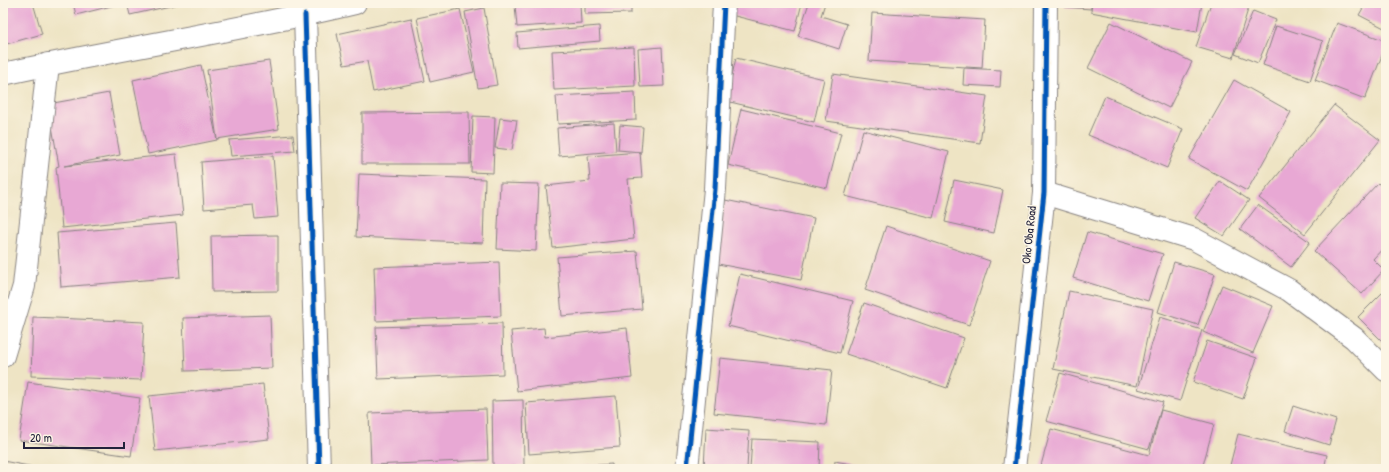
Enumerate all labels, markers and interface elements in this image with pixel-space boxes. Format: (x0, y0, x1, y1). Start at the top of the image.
street label: Oko Oba Road (1017, 205, 1040, 265)
scale bar (24, 424, 124, 450)
text: 20 m (30, 429, 52, 446)

